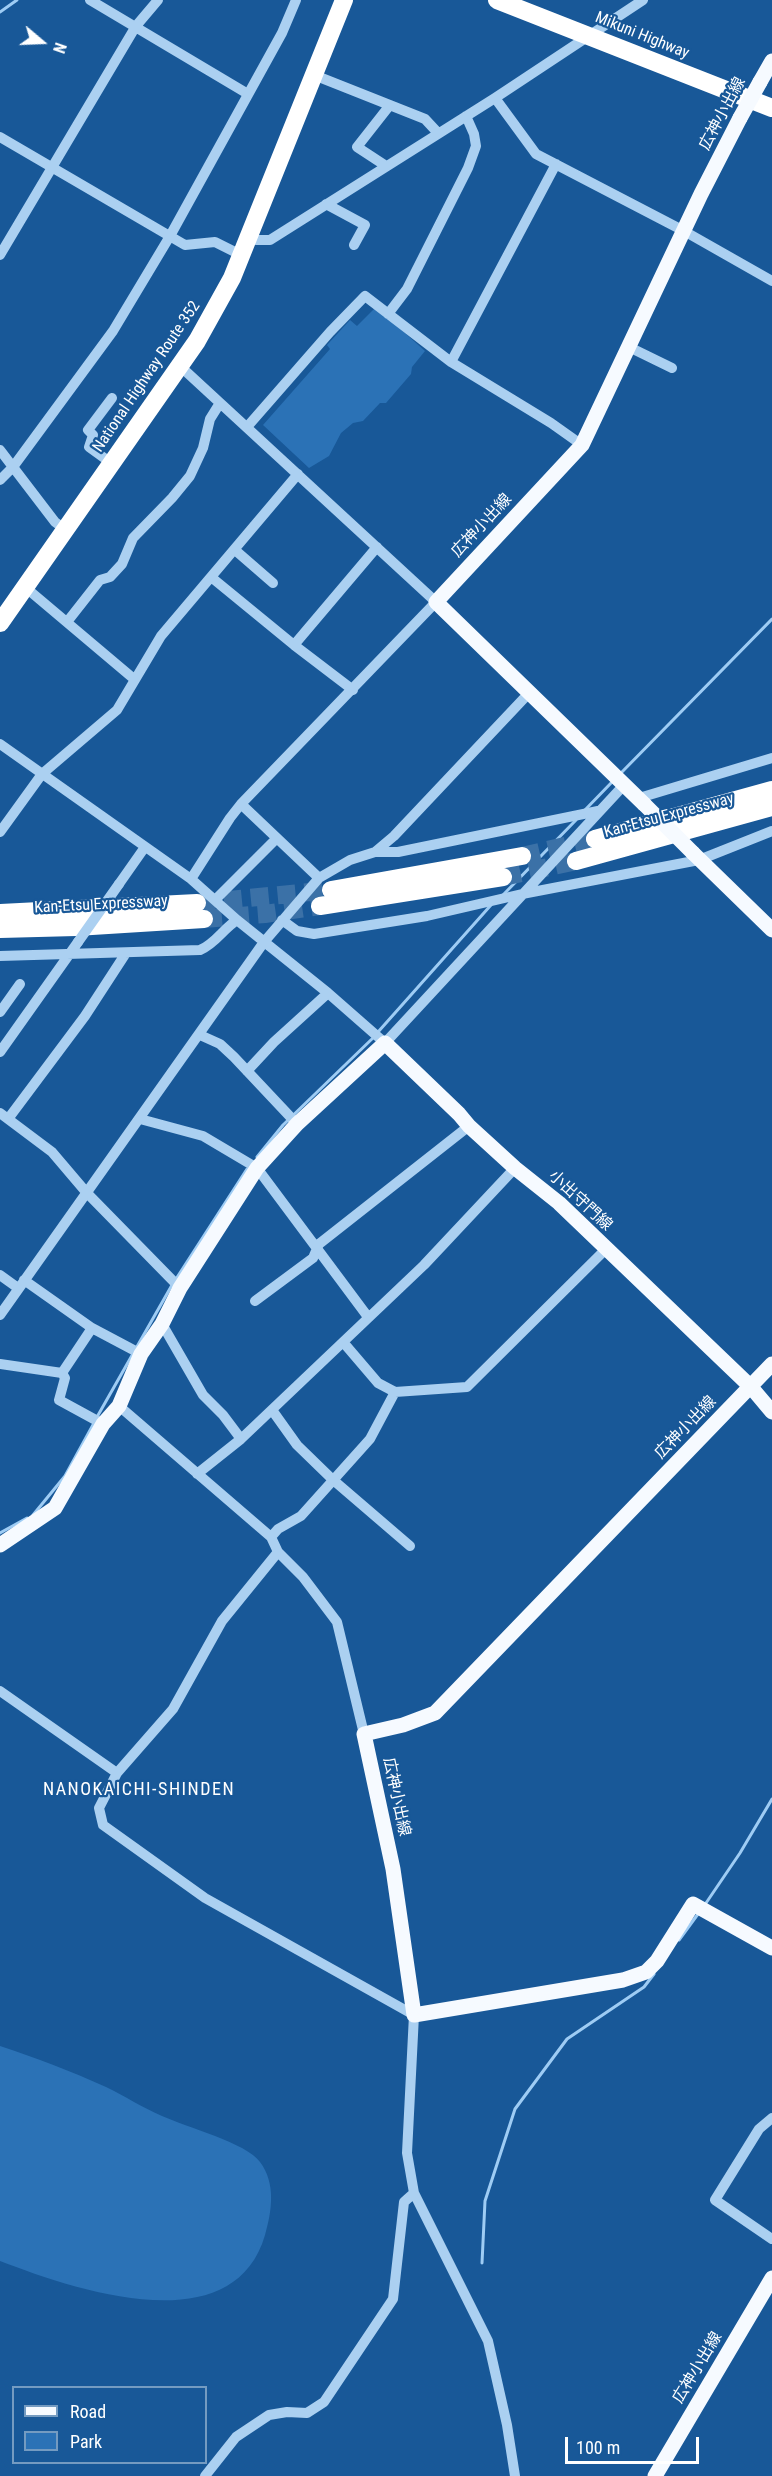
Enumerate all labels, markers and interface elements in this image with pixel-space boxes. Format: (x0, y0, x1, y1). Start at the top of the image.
street label: Mikuni Highway (592, 8, 692, 64)
north arrow (12, 12, 72, 72)
text: N (49, 40, 70, 56)
street label: 広神小出線 (696, 74, 750, 154)
street label: National Highway Route 352 (89, 298, 205, 456)
street label: 広神小出線 (448, 490, 516, 562)
street label: Kan-Etsu Expressway (602, 789, 736, 843)
street label: Kan-Etsu Expressway (34, 892, 168, 918)
street label: 小出守門線 (544, 1167, 616, 1235)
street label: 広神小出線 (651, 1393, 721, 1463)
street label: 広神小出線 (378, 1756, 414, 1838)
district label: NANOKAICHI-SHINDEN (43, 1779, 235, 1801)
street label: 広神小出線 (669, 2329, 727, 2407)
legend (12, 2386, 207, 2464)
text: Road (70, 2401, 106, 2422)
scale bar (568, 2425, 702, 2463)
text: Park (70, 2431, 102, 2452)
text: 100 m (576, 2437, 620, 2458)

